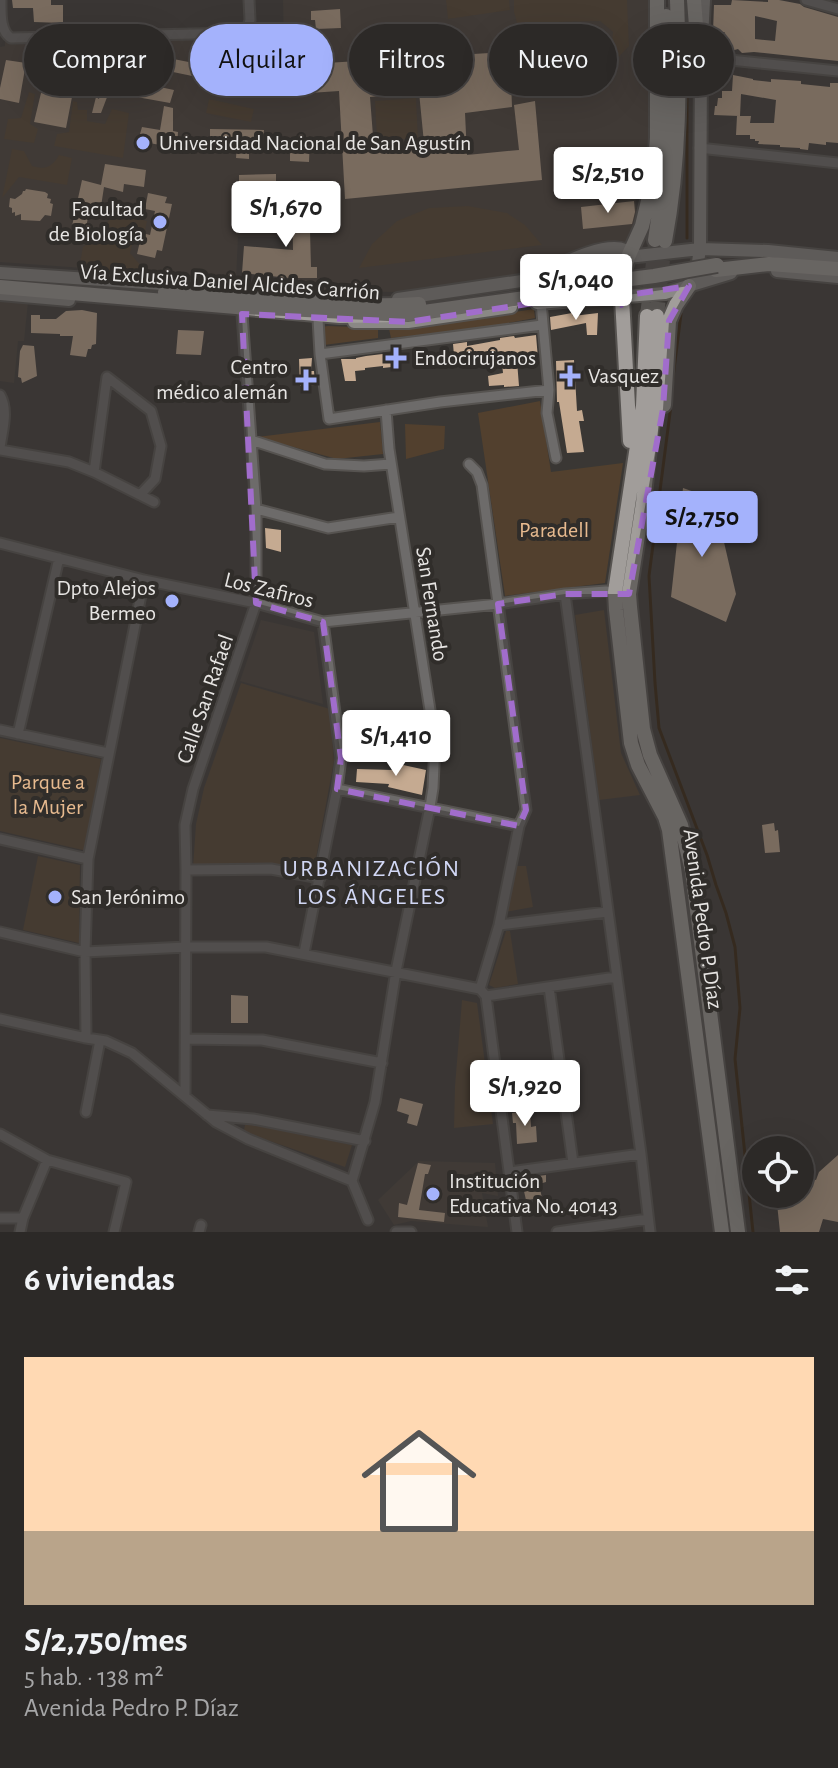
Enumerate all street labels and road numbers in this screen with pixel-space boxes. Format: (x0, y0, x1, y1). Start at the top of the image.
street label: Vía Exclusiva Daniel Alcides Carrión (79, 261, 381, 303)
street label: San Fernando (412, 545, 452, 663)
street label: Los Zafiros (222, 568, 316, 612)
street label: Calle San Rafael (173, 632, 237, 766)
street label: Avenida Pedro P. Díaz (679, 828, 727, 1010)

